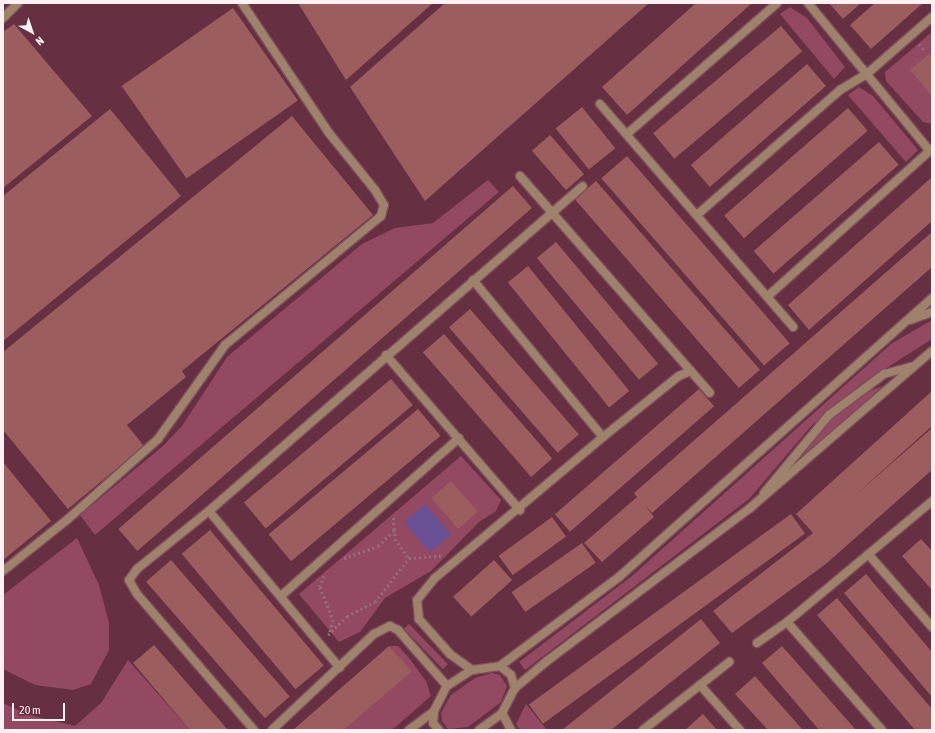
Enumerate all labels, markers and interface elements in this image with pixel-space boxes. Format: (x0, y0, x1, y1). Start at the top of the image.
north arrow (12, 12, 52, 52)
text: N (33, 35, 46, 48)
scale bar (14, 695, 67, 721)
text: 20 m (19, 703, 41, 717)

